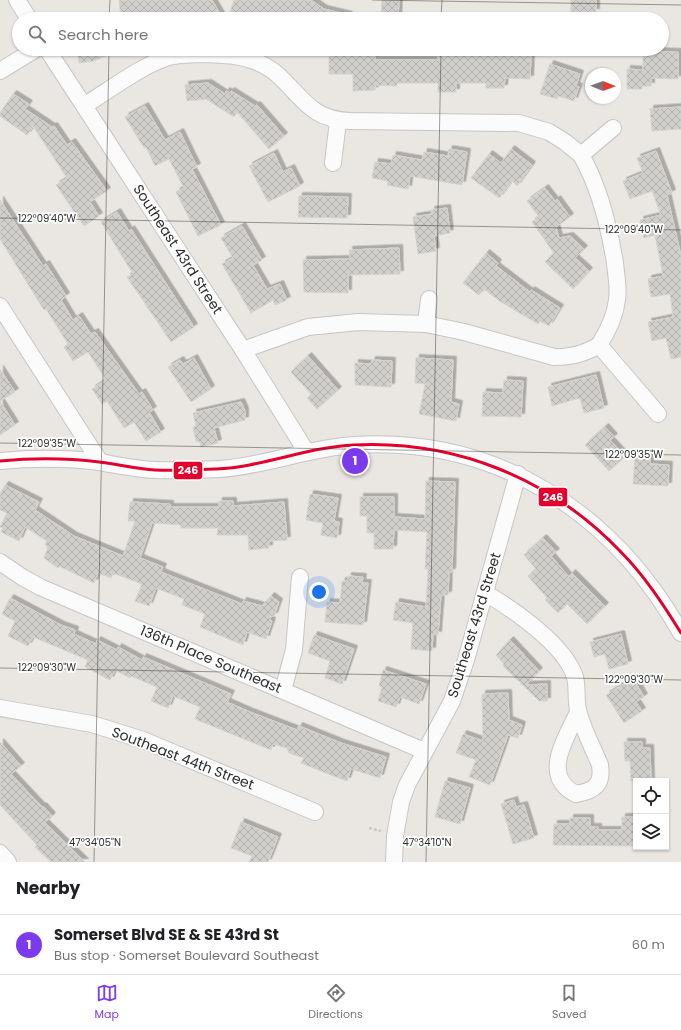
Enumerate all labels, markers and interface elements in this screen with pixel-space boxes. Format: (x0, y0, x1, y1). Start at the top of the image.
search box (12, 12, 669, 56)
icon: search (26, 23, 48, 45)
text: Search here (58, 24, 148, 45)
north arrow (585, 68, 621, 104)
street label: Southeast 43rd Street (129, 180, 227, 318)
text: 122°09'40"W (18, 211, 76, 226)
text: 122°09'40"W (605, 222, 663, 237)
text: 122°09'35"W (18, 436, 76, 451)
pin: 1 (342, 446, 368, 476)
text: 122°09'35"W (605, 447, 663, 462)
line badge: 246 (173, 461, 203, 480)
text: 246 (178, 462, 198, 478)
line badge: 246 (538, 487, 568, 507)
text: 246 (543, 489, 563, 505)
street label: Southeast 43rd Street (442, 550, 506, 700)
your location (309, 582, 329, 602)
street label: 136th Place Southeast (137, 620, 285, 698)
text: 122°09'30"W (18, 660, 76, 675)
text: 122°09'30"W (605, 672, 663, 687)
street label: Southeast 44th Street (109, 722, 257, 794)
map controls (633, 778, 669, 850)
button: locate (633, 778, 669, 814)
button: layers (633, 814, 669, 850)
text: 47°34'05"N (69, 835, 121, 850)
text: 47°34'10"N (402, 835, 452, 850)
text: Nearby (16, 876, 80, 900)
text: Somerset Blvd SE & SE 43rd St (54, 924, 279, 945)
text: 1 (27, 935, 31, 954)
text: 60 m (632, 935, 665, 954)
text: Bus stop · Somerset Boulevard Southeast (54, 946, 319, 965)
tab: Map (95, 982, 119, 1023)
tab: Directions (308, 982, 363, 1023)
tab: Saved (552, 982, 586, 1023)

